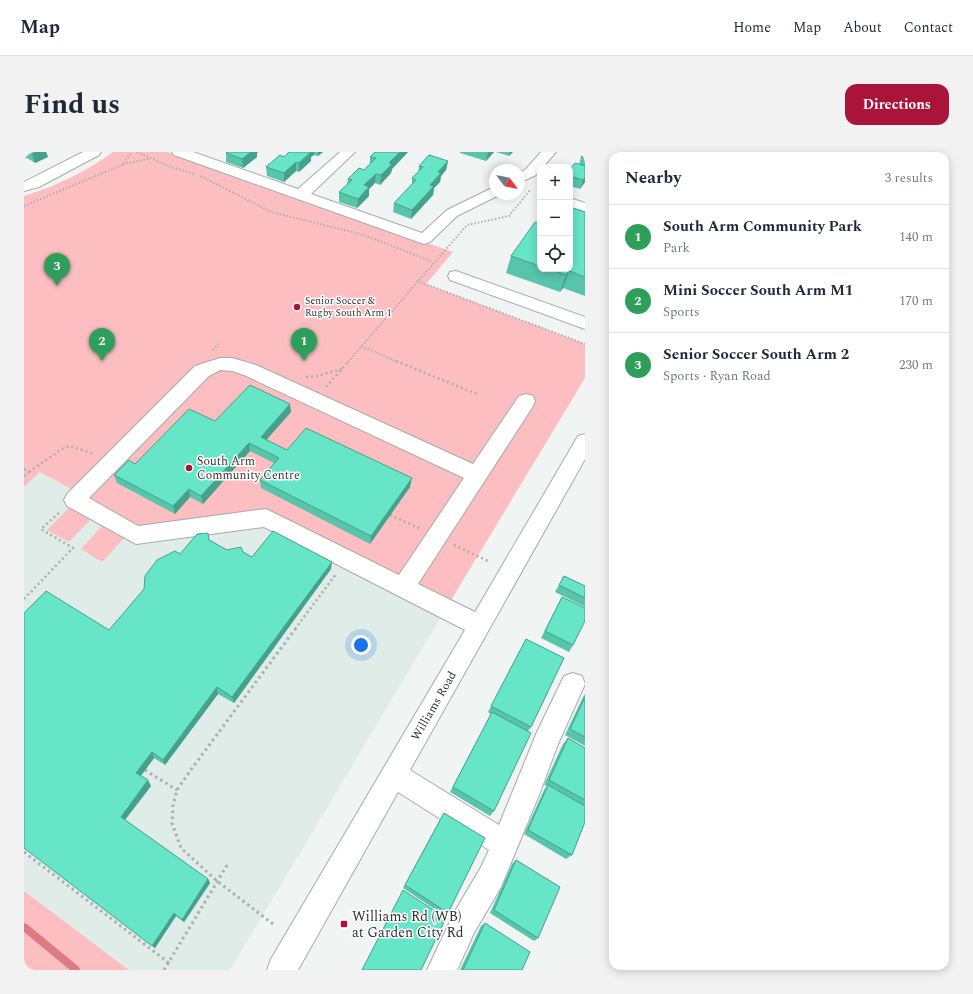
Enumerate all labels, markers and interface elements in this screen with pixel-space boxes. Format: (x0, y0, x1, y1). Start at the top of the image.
text: Map (20, 13, 60, 42)
text: Home (733, 17, 771, 38)
text: Map (793, 17, 821, 38)
text: About (843, 17, 882, 38)
text: Contact (904, 17, 953, 38)
text: Find us (24, 83, 120, 126)
button: Directions (845, 84, 949, 125)
north arrow (489, 164, 525, 200)
map controls (537, 164, 573, 272)
button: + (537, 164, 573, 200)
text: Nearby (625, 165, 681, 191)
text: 3 results (885, 168, 933, 188)
button: − (537, 200, 573, 236)
text: South Arm Community Park (663, 215, 862, 238)
text: 1 (634, 227, 642, 247)
text: 140 m (899, 227, 933, 247)
button: locate (537, 236, 573, 272)
text: Park (663, 238, 690, 258)
pin: 3 (44, 253, 70, 286)
text: Mini Soccer South Arm M1 (663, 279, 853, 302)
text: 2 (634, 291, 642, 311)
text: 170 m (899, 291, 933, 311)
place label: Senior Soccer & Rugby South Arm 1 (305, 293, 392, 321)
marker: Senior Soccer & Rugby South Arm 1 (292, 302, 302, 312)
text: Sports (663, 302, 700, 322)
pin: 2 (89, 328, 115, 361)
pin: 1 (291, 328, 317, 361)
text: Senior Soccer South Arm 2 (663, 343, 849, 366)
text: 3 (634, 355, 642, 375)
text: 230 m (899, 355, 933, 375)
text: Sports · Ryan Road (663, 366, 771, 386)
place label: South Arm Community Centre (197, 452, 300, 485)
marker: South Arm Community Centre (184, 463, 194, 473)
your location (351, 635, 371, 655)
street label: Williams Road (406, 667, 462, 744)
place label: Williams Rd (WB) at Garden City Rd (352, 906, 464, 943)
marker: Williams Rd (WB) at Garden City Rd (339, 919, 349, 929)

